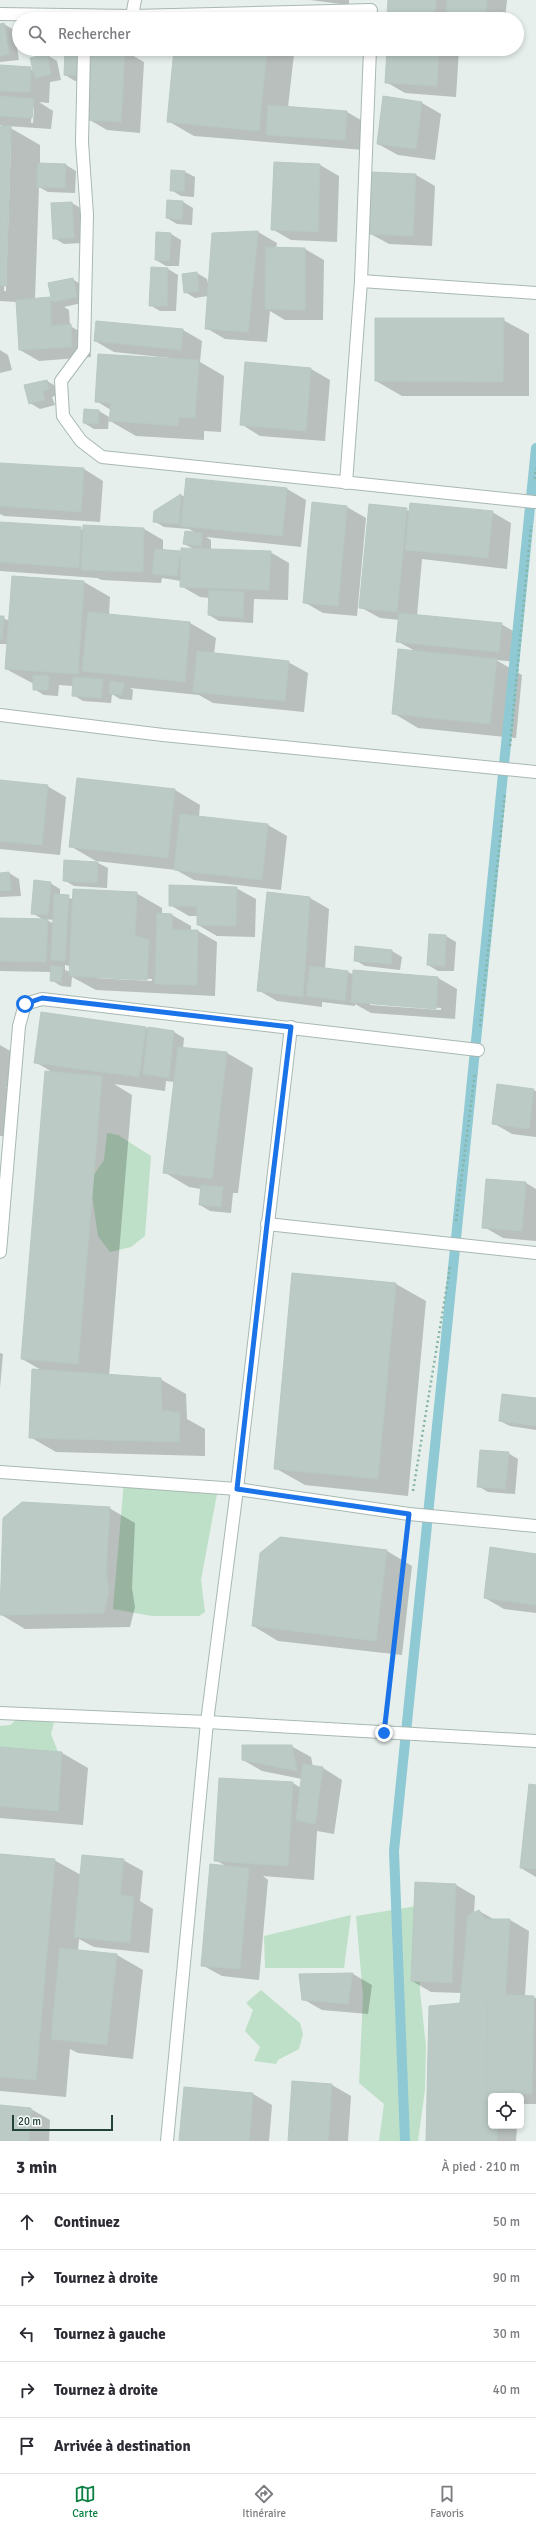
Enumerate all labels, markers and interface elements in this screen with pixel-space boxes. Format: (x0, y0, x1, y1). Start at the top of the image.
search box (12, 12, 524, 56)
icon: search (26, 23, 48, 45)
text: Rechercher (58, 25, 131, 43)
route start (16, 995, 34, 1013)
route end (375, 1724, 393, 1742)
map controls (488, 2093, 524, 2129)
button: locate (488, 2093, 524, 2129)
scale bar (12, 2113, 113, 2132)
text: 20 m (18, 2115, 41, 2128)
text: 3 min (16, 2157, 57, 2178)
text: À pied · 210 m (441, 2159, 520, 2175)
icon: ahead (16, 2211, 38, 2233)
text: Continuez (54, 2213, 120, 2231)
text: 50 m (493, 2214, 520, 2230)
icon: right (16, 2267, 38, 2289)
text: Tournez à droite (54, 2269, 158, 2287)
text: 90 m (493, 2270, 520, 2286)
icon: left (16, 2323, 38, 2345)
text: Tournez à gauche (54, 2325, 166, 2343)
text: 30 m (493, 2326, 520, 2342)
icon: right (16, 2379, 38, 2401)
text: Tournez à droite (54, 2381, 158, 2399)
text: 40 m (493, 2382, 520, 2398)
icon: arrive (16, 2435, 38, 2457)
text: Arrivée à destination (54, 2437, 191, 2455)
tab: Carte (72, 2483, 98, 2520)
tab: Itinéraire (242, 2483, 286, 2520)
tab: Favoris (430, 2483, 464, 2520)

